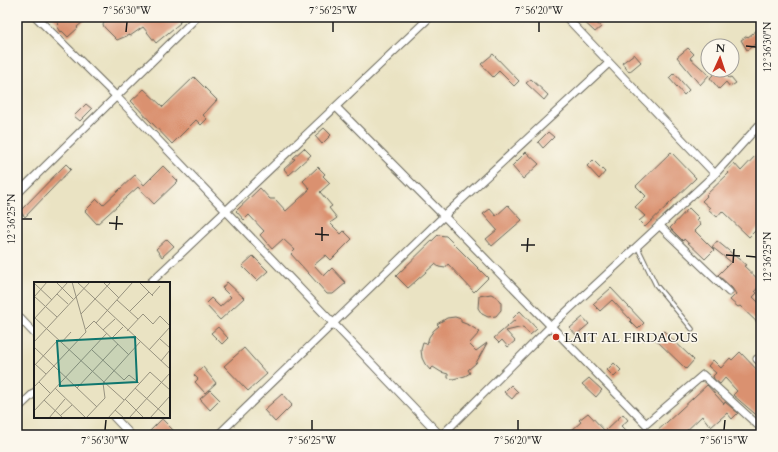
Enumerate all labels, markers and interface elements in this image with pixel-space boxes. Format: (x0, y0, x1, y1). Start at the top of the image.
text: 7°56'30"W (103, 4, 152, 18)
text: 7°56'25"W (309, 4, 358, 18)
text: 7°56'20"W (515, 4, 564, 18)
text: 12°36'30"N (761, 21, 775, 72)
north arrow (700, 38, 740, 78)
text: N (715, 41, 726, 56)
text: 12°36'25"N (5, 193, 19, 244)
text: 12°36'25"N (761, 231, 775, 282)
inset map (34, 282, 170, 418)
place label: LAIT AL FIRDAOUS (564, 328, 698, 347)
marker: LAIT AL FIRDAOUS (551, 332, 561, 342)
text: 7°56'30"W (81, 434, 130, 448)
text: 7°56'25"W (288, 434, 337, 448)
text: 7°56'20"W (494, 434, 543, 448)
text: 7°56'15"W (700, 434, 749, 448)

